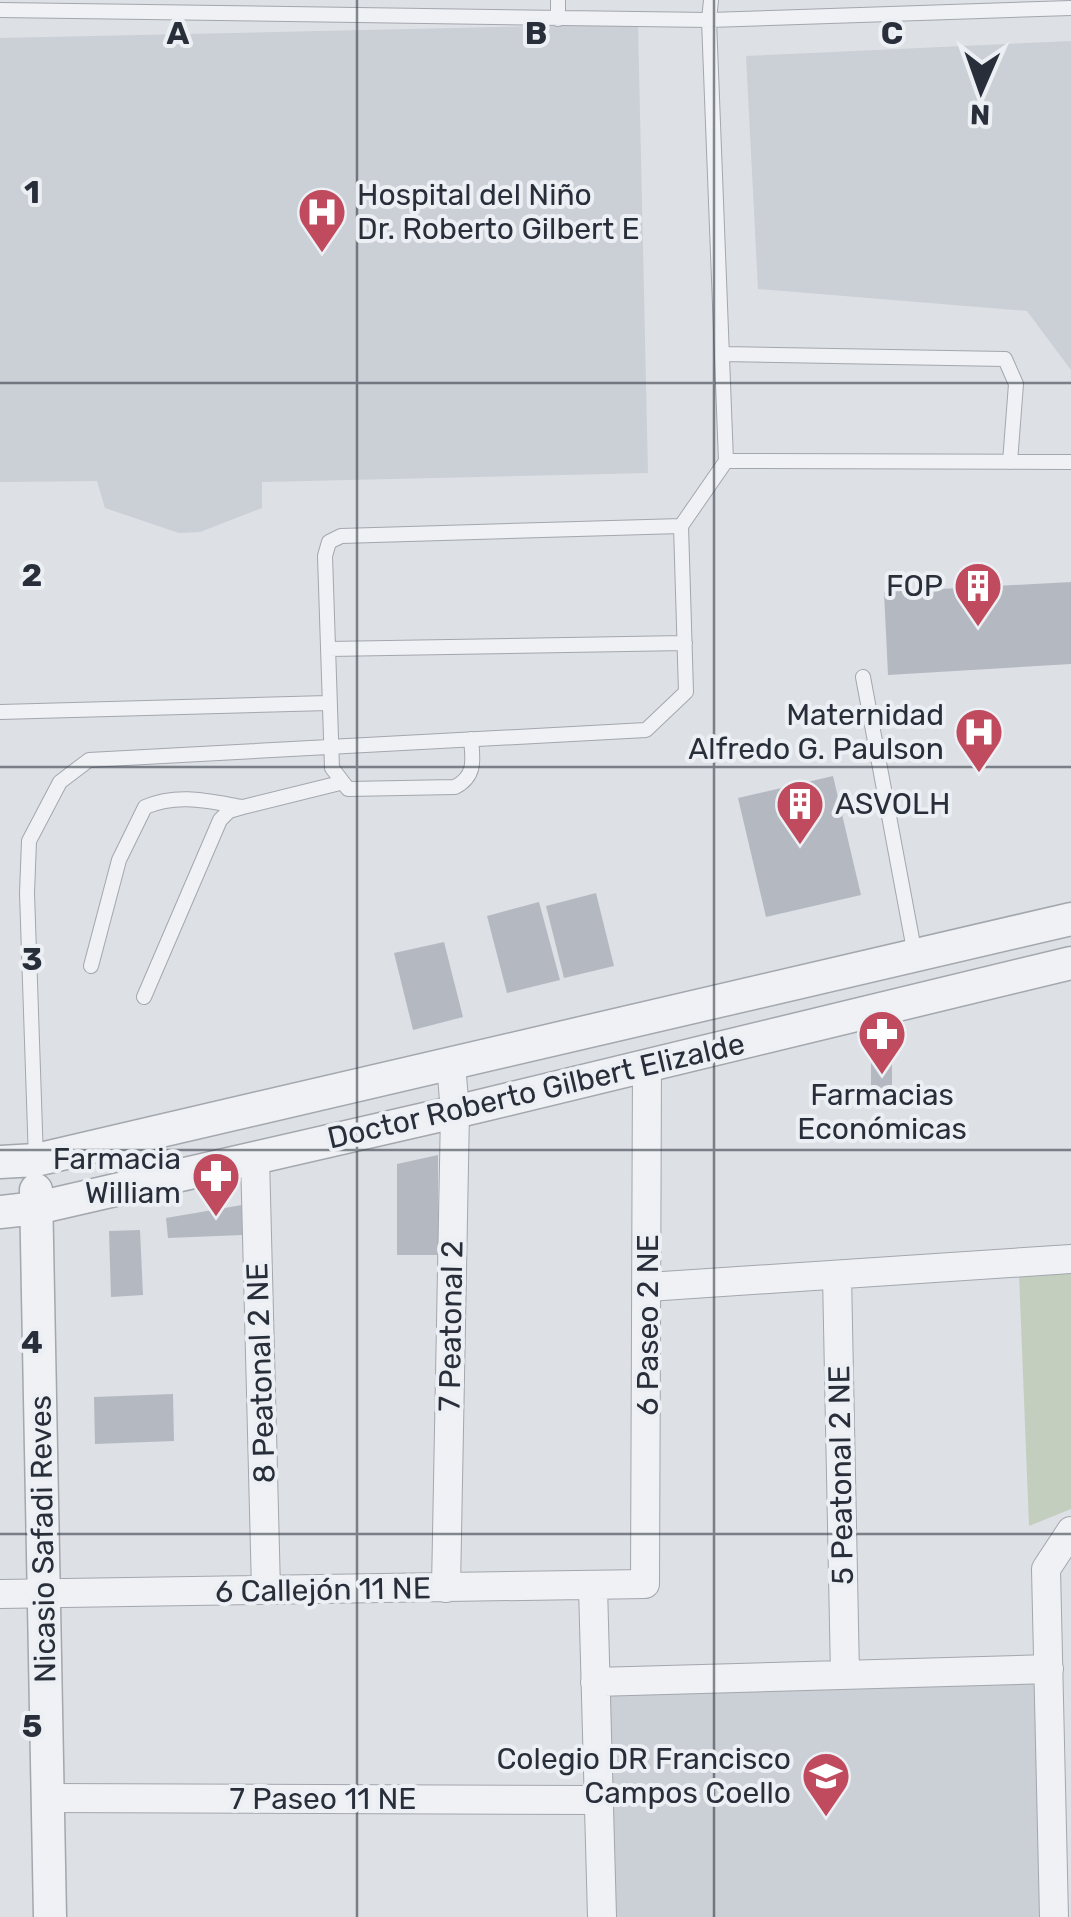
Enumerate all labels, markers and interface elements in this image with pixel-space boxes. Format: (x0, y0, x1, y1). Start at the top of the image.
text: A (167, 14, 190, 52)
text: B (525, 14, 547, 52)
text: C (881, 14, 903, 52)
north arrow (931, 40, 1031, 140)
text: N (970, 98, 991, 131)
text: 1 (24, 173, 40, 211)
place label: Hospital del Niño Dr. Roberto Gilbert E (357, 177, 640, 247)
hospital icon: Hospital del Niño Dr. Roberto Gilbert E (296, 186, 348, 254)
text: 2 (22, 556, 42, 594)
building icon: FOP (952, 560, 1004, 628)
place label: FOP (886, 568, 943, 604)
place label: Maternidad Alfredo G. Paulson (688, 697, 944, 767)
hospital icon: Maternidad Alfredo G. Paulson (953, 706, 1005, 774)
building icon: ASVOLH (774, 778, 826, 846)
place label: ASVOLH (835, 786, 950, 822)
text: 3 (21, 940, 43, 978)
pharmacy icon: Farmacias Económicas (856, 1008, 908, 1076)
street label: Doctor Roberto Gilbert Elizalde (324, 1025, 748, 1157)
place label: Farmacias Económicas (797, 1077, 967, 1147)
place label: Farmacia William (53, 1141, 181, 1211)
pharmacy icon: Farmacia William (190, 1150, 242, 1218)
street label: 6 Paseo 2 NE (630, 1234, 666, 1416)
street label: 7 Peatonal 2 (432, 1240, 470, 1412)
street label: 8 Peatonal 2 NE (239, 1262, 283, 1484)
text: 4 (21, 1323, 43, 1361)
street label: 5 Peatonal 2 NE (821, 1365, 861, 1585)
street label: Nicasio Safadi Reves (22, 1395, 64, 1683)
street label: 6 Callejón 11 NE (215, 1570, 431, 1610)
text: 5 (22, 1707, 42, 1745)
place label: Colegio DR Francisco Campos Coello (496, 1741, 791, 1811)
school or university icon: Colegio DR Francisco Campos Coello (800, 1750, 852, 1818)
street label: 7 Paseo 11 NE (230, 1781, 417, 1817)

